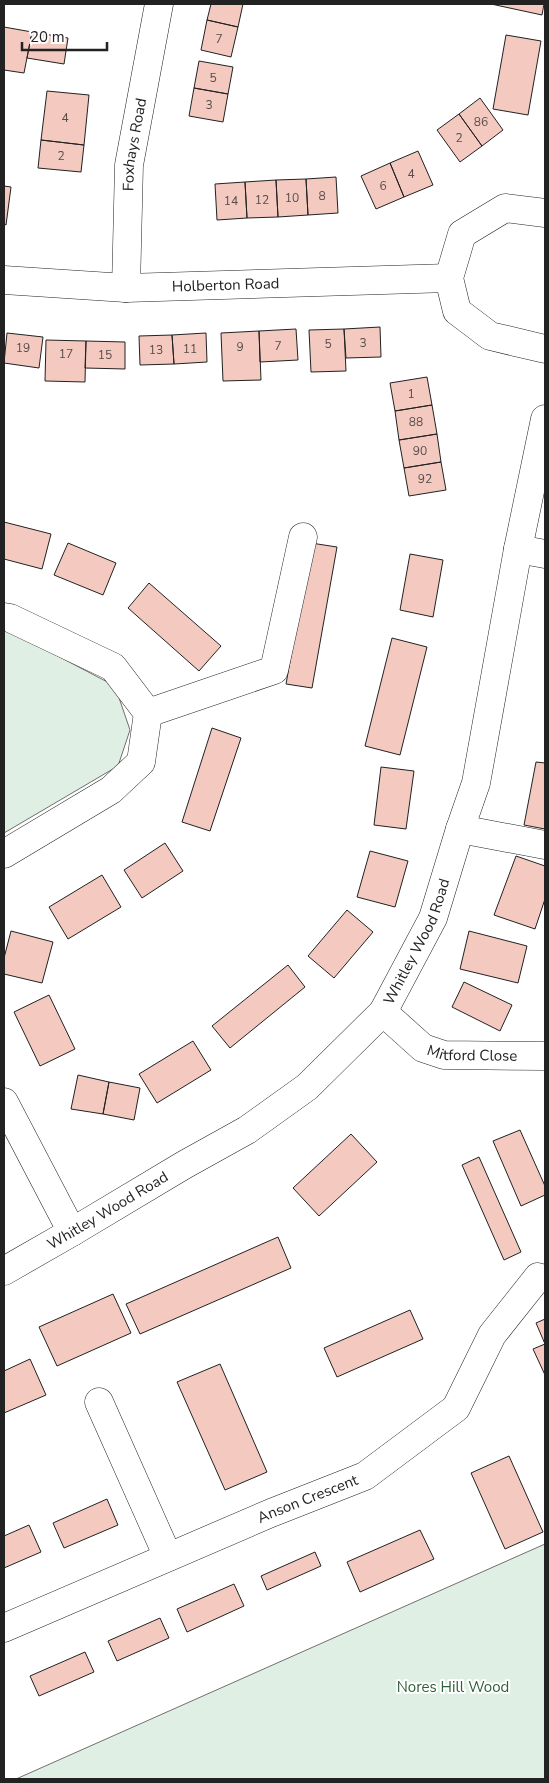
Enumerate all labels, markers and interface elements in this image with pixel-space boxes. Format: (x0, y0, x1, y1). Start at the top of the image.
scale bar (22, 20, 108, 52)
text: 20 m (30, 27, 65, 47)
house number: 7 (215, 31, 223, 47)
house number: 5 (209, 70, 217, 86)
street label: Foxhays Road (118, 96, 151, 191)
house number: 3 (205, 97, 213, 113)
house number: 4 (61, 110, 69, 126)
house number: 86 (474, 114, 488, 130)
house number: 2 (455, 130, 463, 146)
house number: 2 (57, 148, 65, 164)
house number: 4 (407, 166, 415, 182)
house number: 6 (379, 178, 387, 194)
house number: 8 (318, 188, 326, 204)
house number: 10 (285, 190, 299, 206)
house number: 12 (255, 192, 269, 208)
house number: 14 (224, 193, 238, 209)
street label: Holberton Road (172, 273, 280, 297)
house number: 3 (359, 335, 367, 351)
house number: 5 (324, 336, 332, 352)
house number: 7 (274, 338, 282, 354)
house number: 9 (236, 339, 244, 355)
house number: 19 (16, 340, 30, 356)
house number: 11 (183, 341, 197, 357)
house number: 13 (149, 342, 163, 358)
house number: 17 (59, 346, 73, 362)
house number: 15 (98, 347, 112, 363)
house number: 1 (407, 386, 415, 402)
house number: 88 (409, 414, 423, 430)
house number: 90 (413, 443, 427, 459)
house number: 92 (418, 471, 432, 487)
street label: Whitley Wood Road (379, 876, 454, 1008)
street label: Mitford Close (424, 1040, 517, 1066)
street label: Whitley Wood Road (43, 1167, 172, 1254)
street label: Anson Crescent (254, 1470, 361, 1528)
park label: Nores Hill Wood (397, 1677, 509, 1697)

